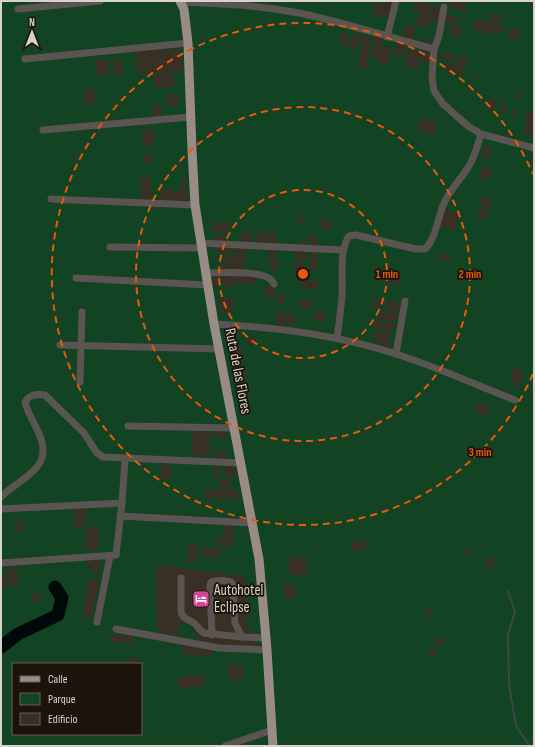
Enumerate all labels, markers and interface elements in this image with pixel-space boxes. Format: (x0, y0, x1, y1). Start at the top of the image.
north arrow (12, 12, 52, 52)
text: N (29, 16, 35, 29)
centre of rings (296, 267, 310, 281)
text: 1 min (376, 267, 398, 282)
text: 2 min (459, 267, 481, 282)
street label: Ruta de las Flores (220, 326, 256, 416)
text: 3 min (469, 445, 491, 460)
place label: Autohotel Eclipse (213, 581, 263, 617)
hotel icon: Autohotel Eclipse (191, 589, 211, 609)
legend (12, 663, 142, 735)
text: Calle (48, 672, 68, 687)
text: Parque (48, 692, 76, 707)
text: Edificio (48, 712, 77, 727)

